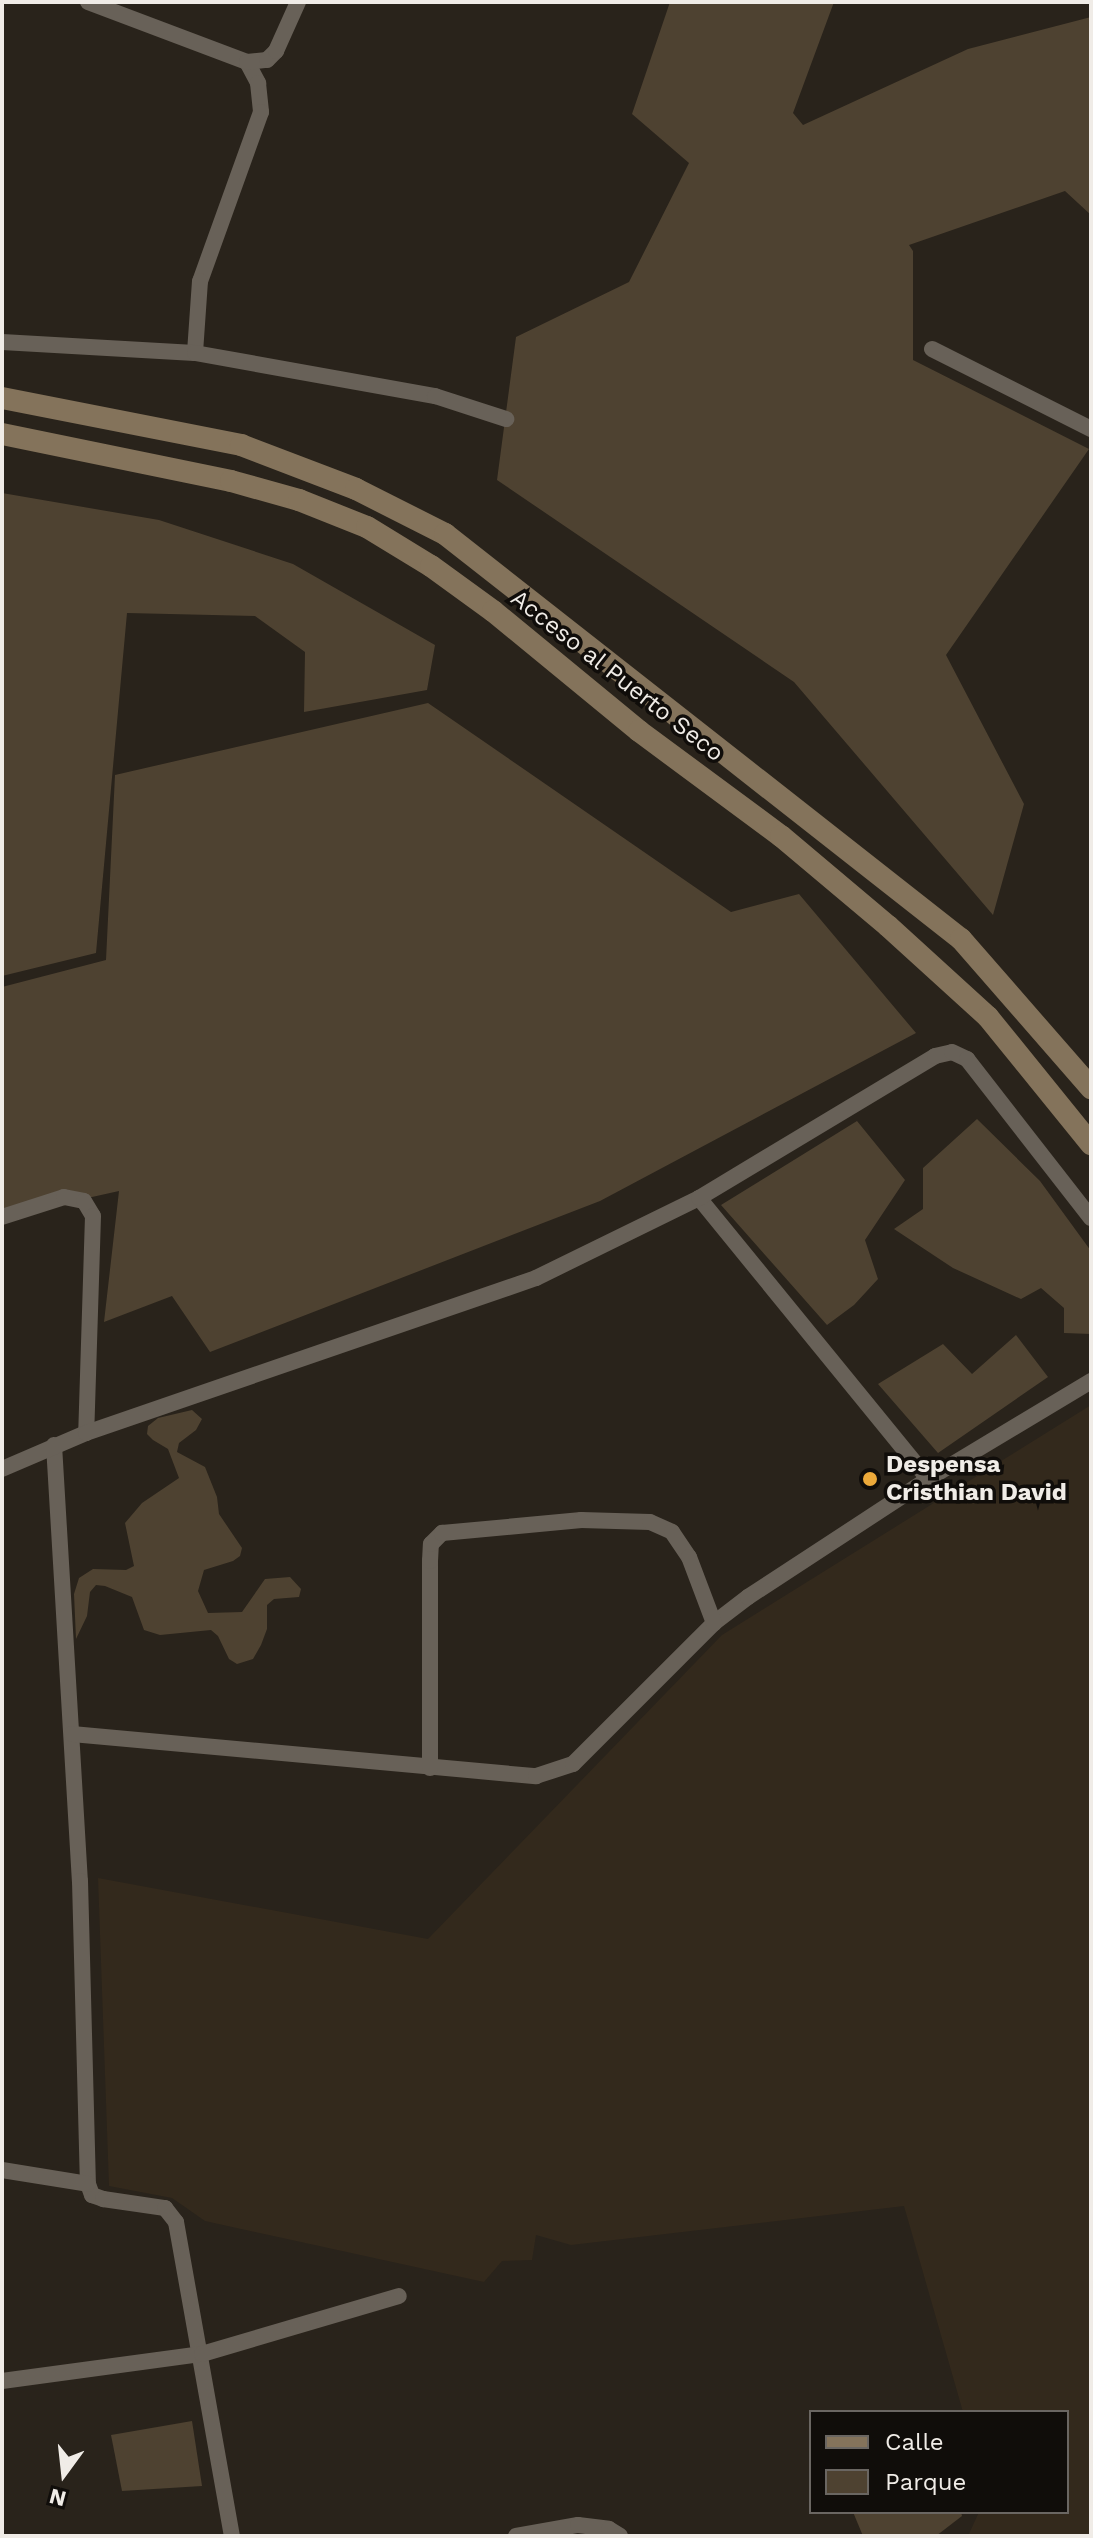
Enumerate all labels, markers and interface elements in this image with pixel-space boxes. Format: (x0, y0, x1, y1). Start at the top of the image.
street label: Acceso al Puerto Seco (505, 584, 729, 768)
place label: Despensa Cristhian David (886, 1451, 1067, 1507)
marker: Despensa Cristhian David (861, 1470, 879, 1488)
legend (809, 2410, 1069, 2514)
text: Calle (885, 2428, 944, 2456)
north arrow (24, 2434, 104, 2514)
text: Parque (885, 2468, 966, 2496)
text: N (47, 2483, 69, 2512)

